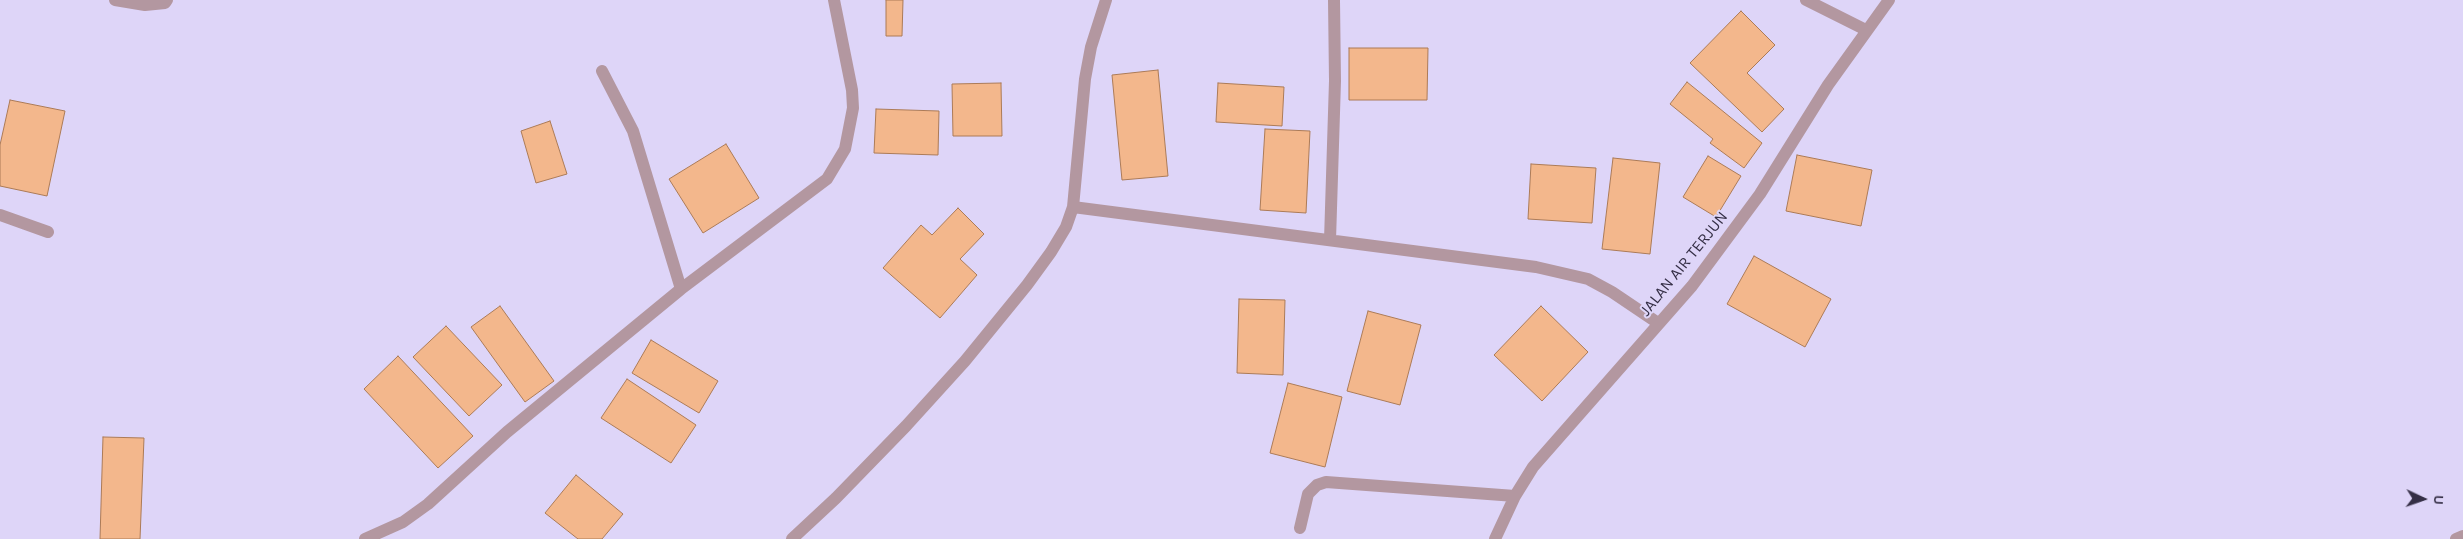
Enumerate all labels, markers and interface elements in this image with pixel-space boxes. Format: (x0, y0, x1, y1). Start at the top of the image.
street label: JALAN AIR TERJUN (1636, 208, 1732, 320)
north arrow (2398, 474, 2448, 524)
text: U (2430, 495, 2447, 505)

